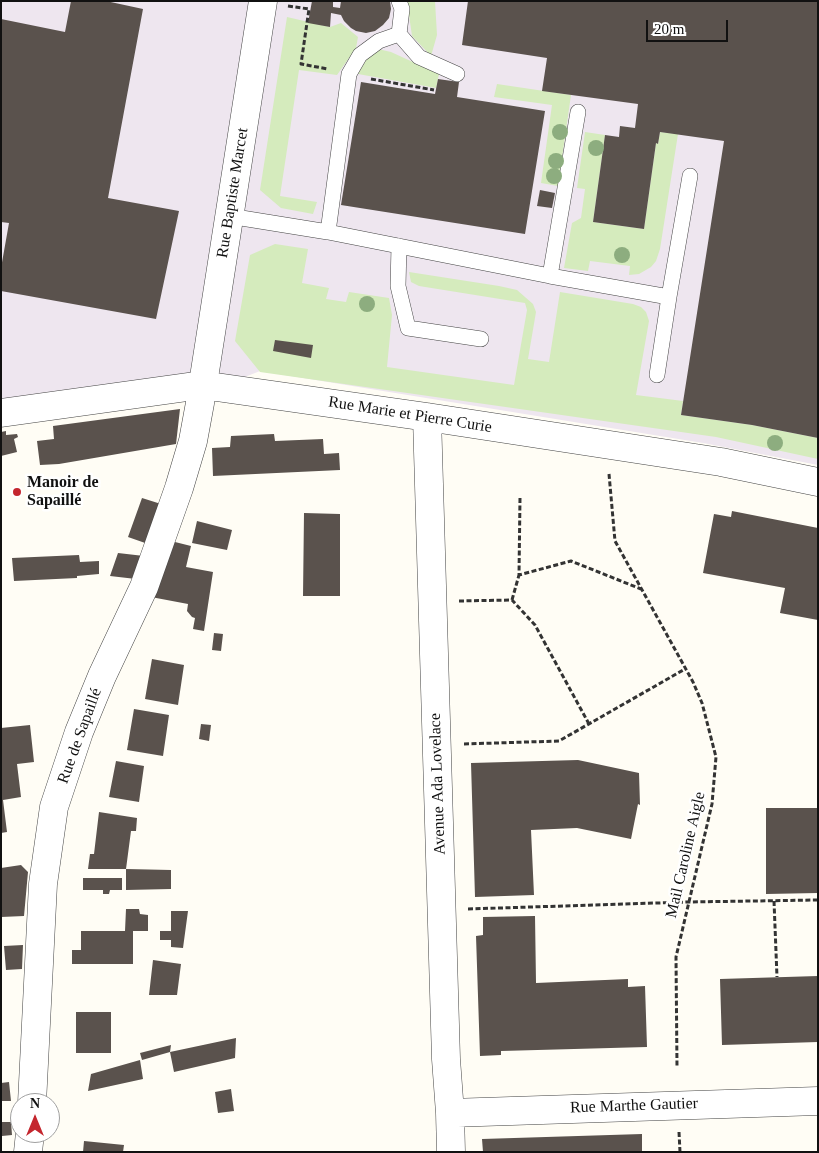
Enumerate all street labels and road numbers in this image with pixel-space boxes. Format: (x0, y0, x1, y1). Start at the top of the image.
street label: Rue Baptiste Marcet (213, 127, 253, 259)
street label: Rue Marie et Pierre Curie (327, 393, 493, 437)
street label: Rue de Sapaillé (54, 686, 106, 786)
street label: Avenue Ada Lovelace (426, 713, 450, 855)
street label: Mail Caroline Aigle (662, 790, 710, 920)
street label: Rue Marthe Gautier (570, 1094, 698, 1118)

